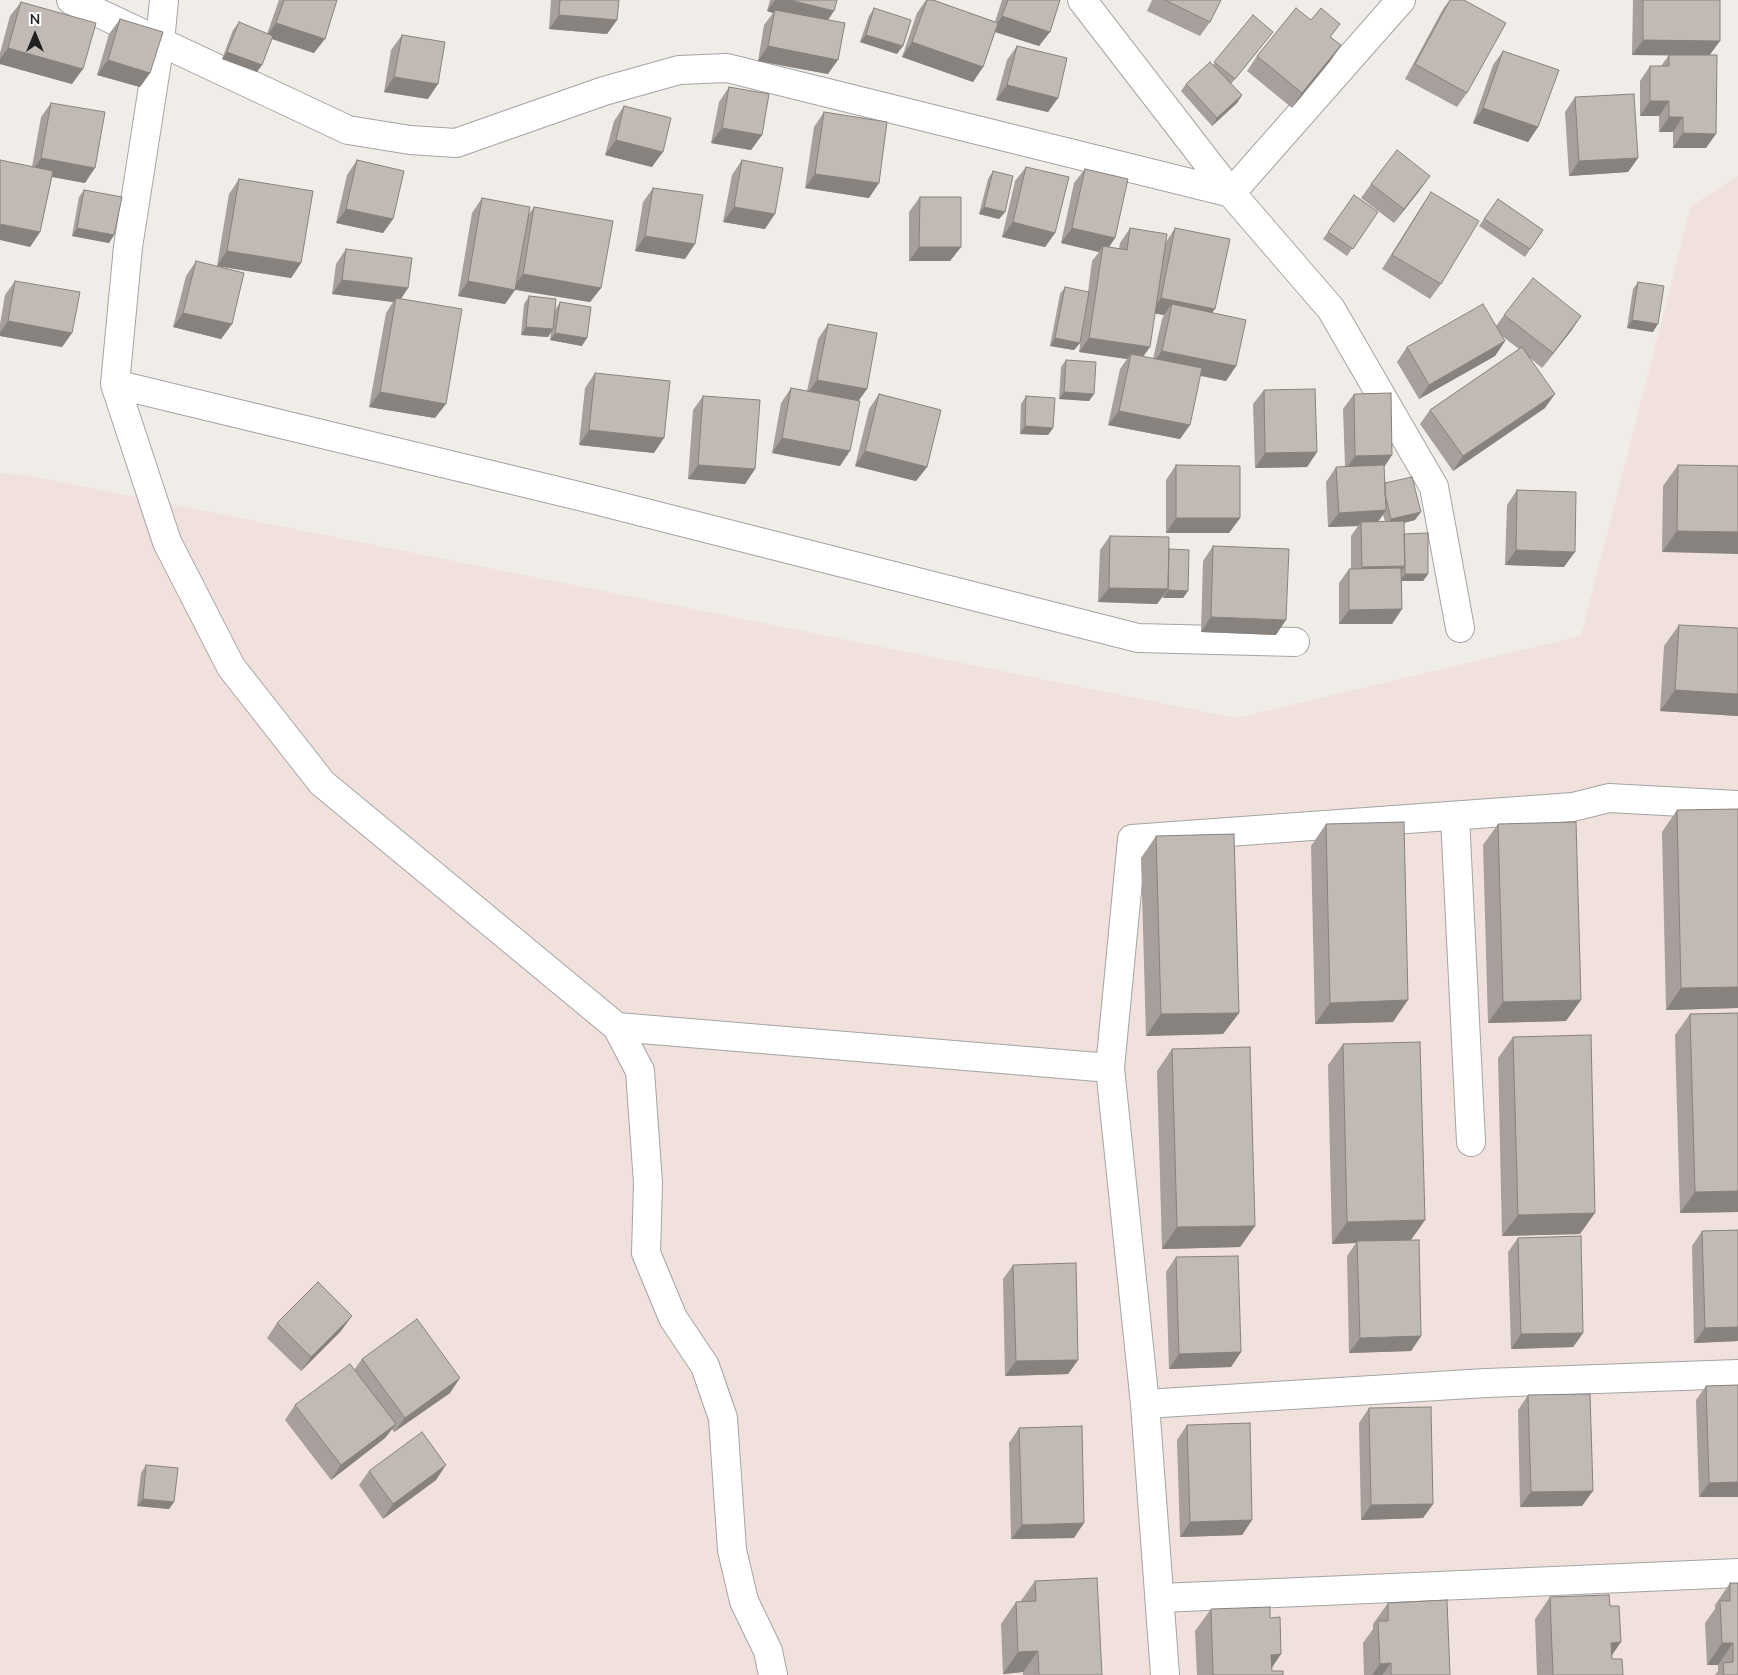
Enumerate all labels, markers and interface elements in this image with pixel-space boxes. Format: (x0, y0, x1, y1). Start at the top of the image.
north arrow (10, 10, 60, 60)
text: N (30, 10, 40, 29)

